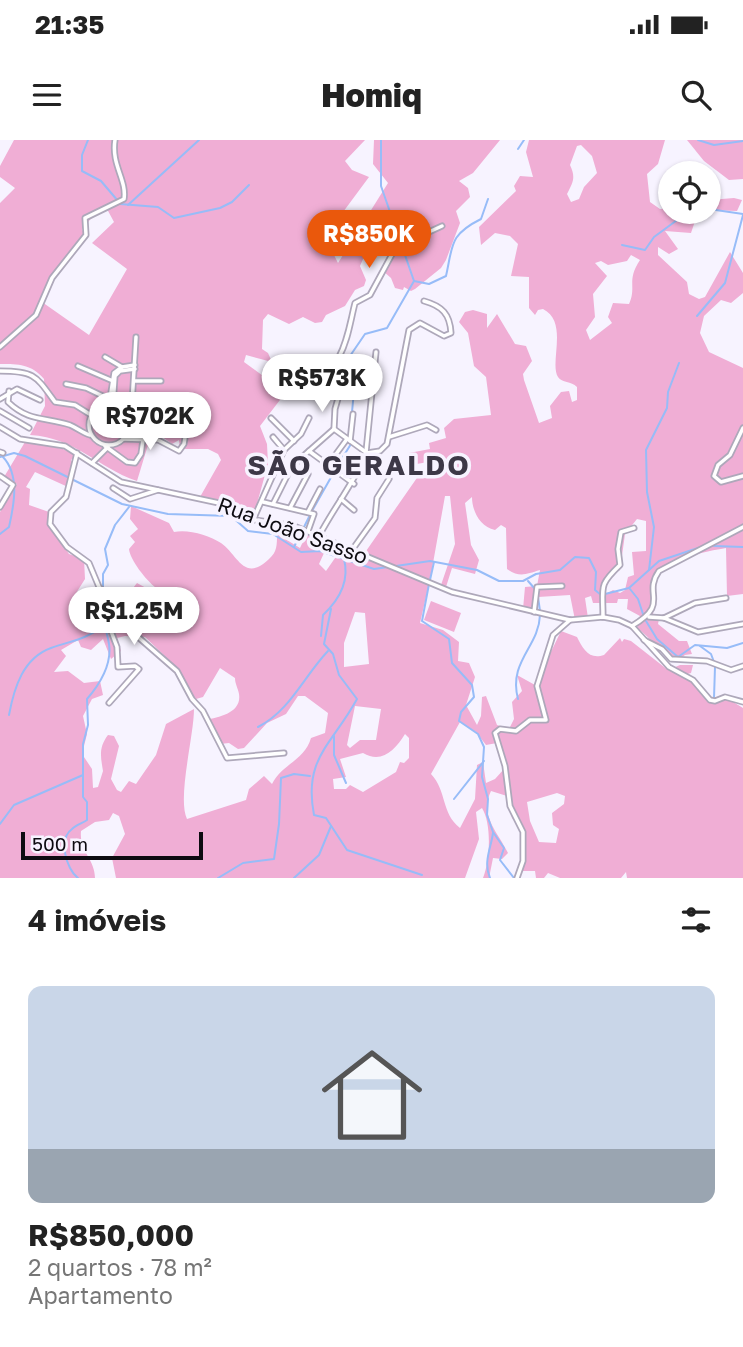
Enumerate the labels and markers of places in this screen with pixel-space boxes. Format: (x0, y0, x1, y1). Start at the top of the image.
pin: R$850K (312, 211, 426, 270)
pin: R$573K (265, 355, 379, 414)
pin: R$702K (93, 392, 207, 452)
pin: R$1.25M (69, 588, 199, 647)

